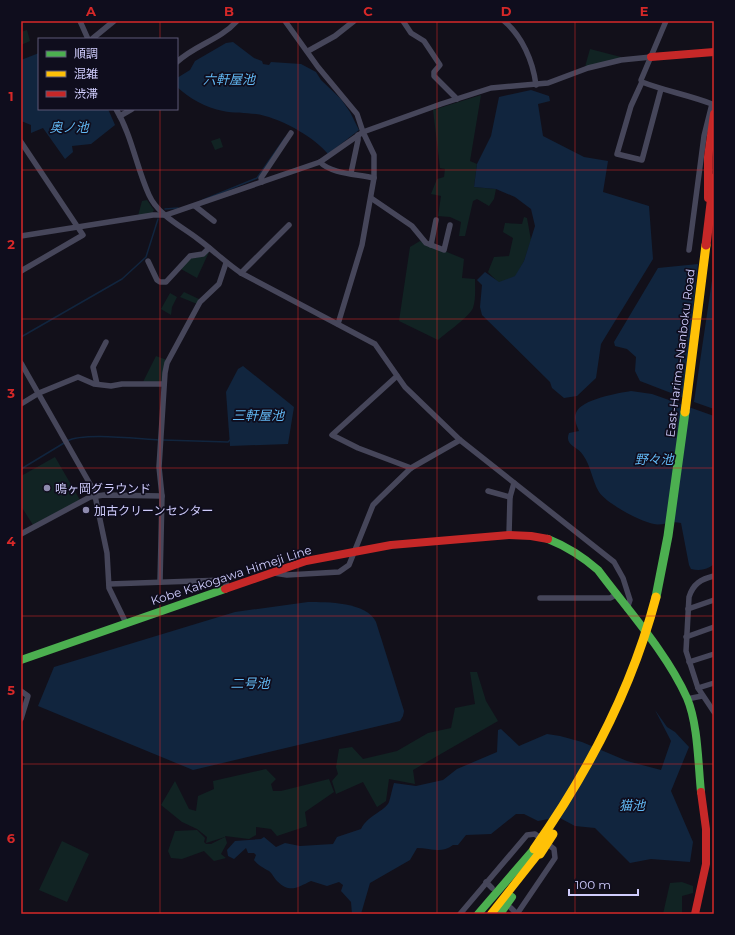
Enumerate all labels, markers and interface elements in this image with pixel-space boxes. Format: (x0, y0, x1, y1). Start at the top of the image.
text: A (85, 3, 97, 19)
text: B (224, 3, 234, 19)
text: C (363, 3, 373, 19)
text: D (501, 3, 512, 19)
text: E (640, 3, 649, 19)
legend (38, 38, 178, 110)
text: 順調 (74, 46, 98, 61)
text: 混雑 (74, 66, 98, 81)
water label: 六軒屋池 (203, 71, 257, 87)
text: 渋滞 (74, 86, 98, 101)
text: 1 (8, 88, 14, 104)
water label: 奥ノ池 (49, 119, 90, 135)
text: 2 (7, 236, 15, 252)
street label: East-Harima-Nanboku Road (662, 268, 698, 438)
text: 3 (6, 385, 15, 401)
water label: 三軒屋池 (232, 407, 286, 423)
water label: 野々池 (634, 451, 675, 467)
place label: 鳴ヶ岡グラウンド (55, 481, 151, 496)
marker: 鳴ヶ岡グラウンド (42, 483, 52, 493)
place label: 加古クリーンセンター (94, 503, 213, 518)
marker: 加古クリーンセンター (81, 505, 91, 515)
text: 4 (7, 533, 16, 549)
street label: Kobe Kakogawa Himeji Line (149, 542, 313, 608)
water label: 二号池 (230, 675, 271, 691)
text: 5 (7, 682, 15, 698)
water label: 猫池 (619, 797, 647, 813)
text: 6 (7, 830, 16, 846)
scale bar (569, 871, 638, 897)
text: 100 m (575, 877, 611, 892)

